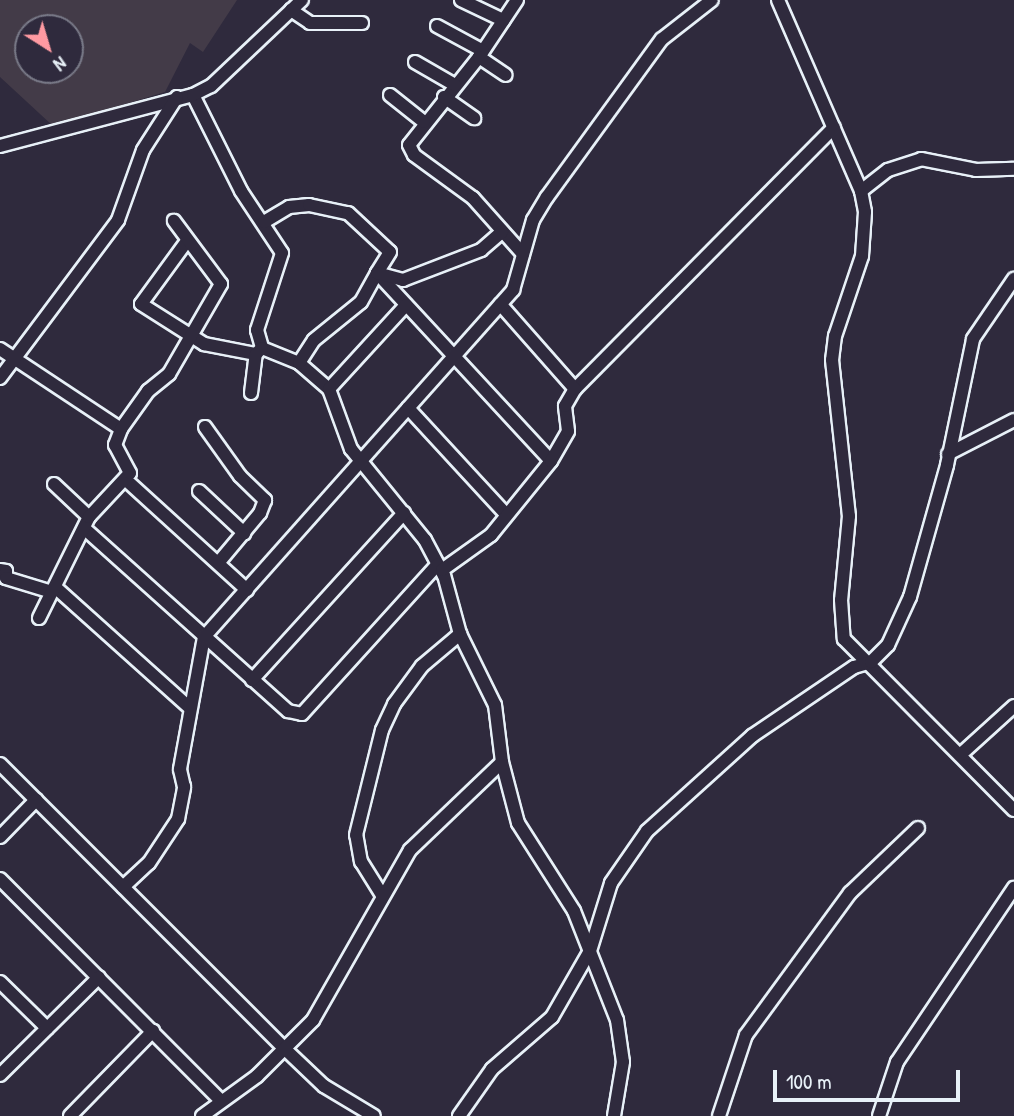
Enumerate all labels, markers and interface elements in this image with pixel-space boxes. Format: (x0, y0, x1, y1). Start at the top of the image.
north arrow (14, 14, 84, 84)
text: N (49, 51, 72, 78)
scale bar (776, 1056, 963, 1100)
text: 100 m (786, 1067, 832, 1096)

